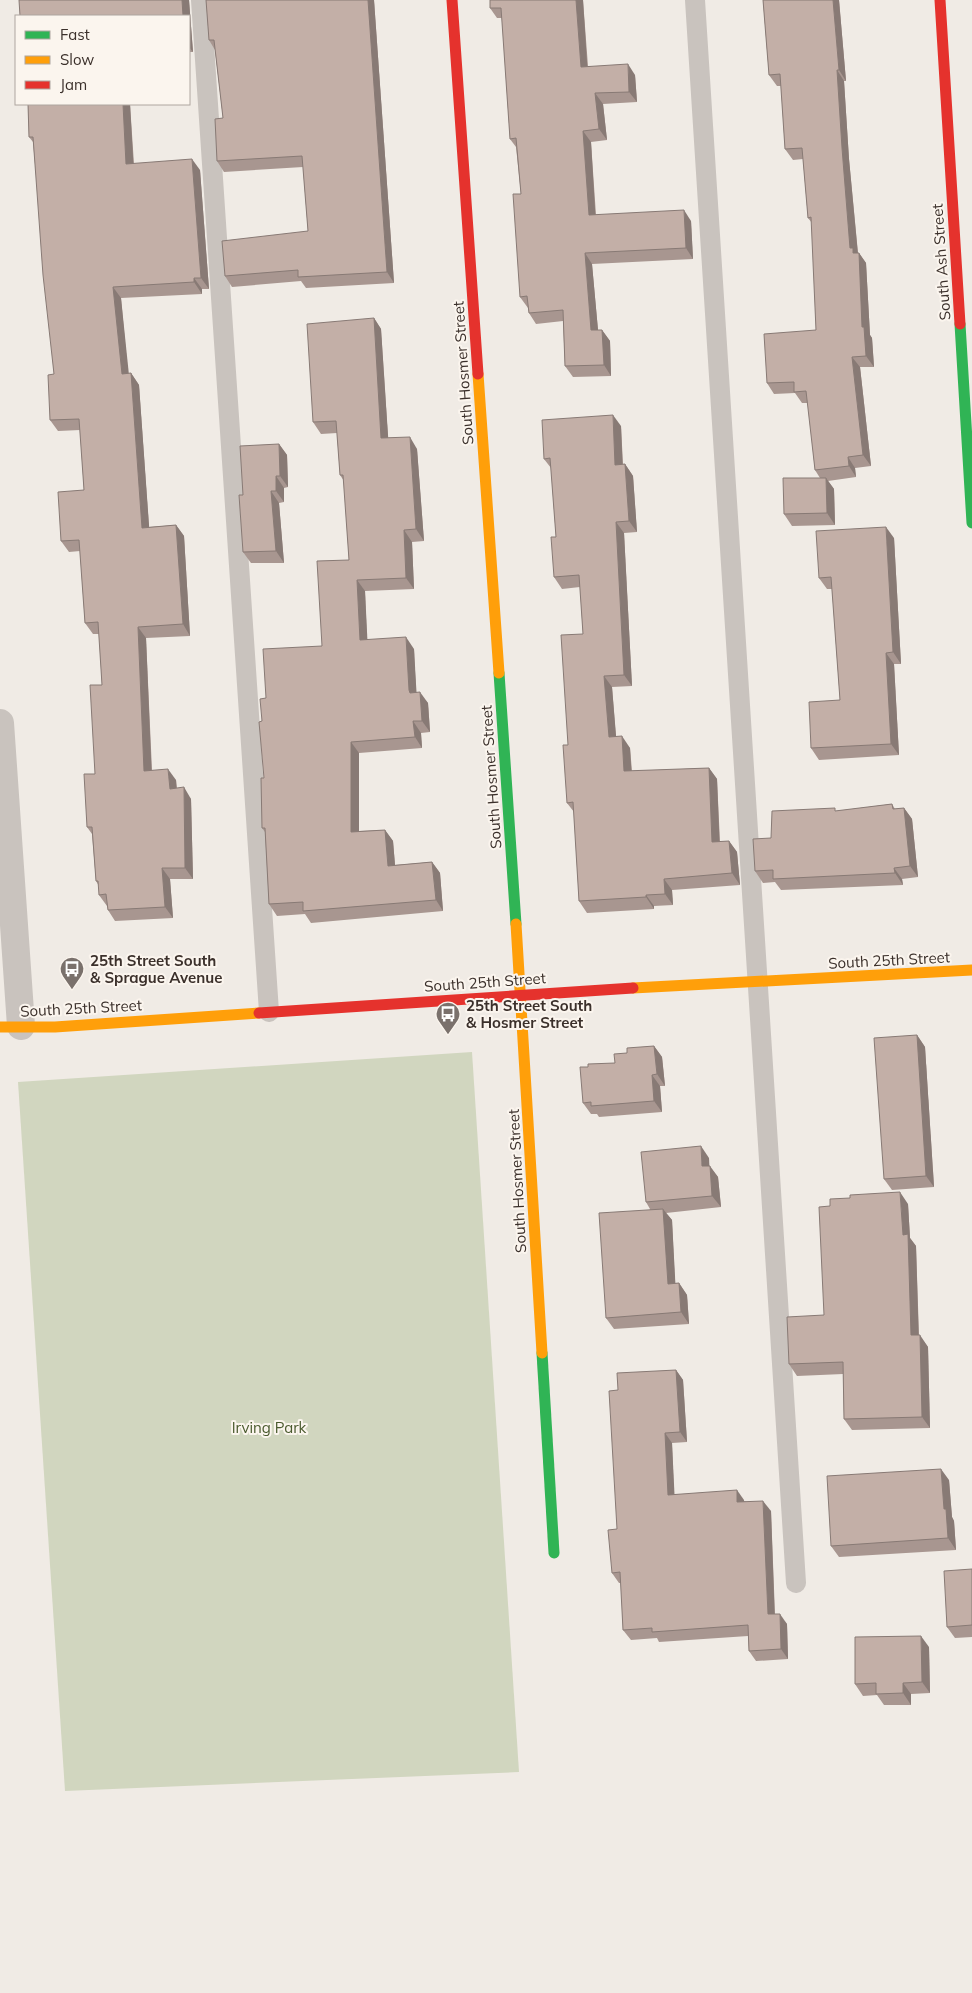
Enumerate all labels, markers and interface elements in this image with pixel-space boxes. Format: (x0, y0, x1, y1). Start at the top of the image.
legend (15, 15, 190, 105)
text: Fast (60, 25, 90, 44)
text: Slow (60, 50, 94, 69)
text: Jam (60, 75, 87, 94)
street label: South Ash Street (927, 203, 955, 321)
street label: South Hosmer Street (448, 300, 478, 446)
street label: South Hosmer Street (476, 704, 506, 850)
street label: South 25th Street (828, 947, 950, 973)
place label: 25th Street South & Sprague Avenue (90, 951, 222, 987)
bus stop icon: 25th Street South & Sprague Avenue (59, 956, 85, 990)
street label: South 25th Street (424, 968, 546, 996)
street label: South 25th Street (20, 995, 142, 1021)
place label: 25th Street South & Hosmer Street (466, 996, 592, 1032)
bus stop icon: 25th Street South & Hosmer Street (435, 1001, 461, 1035)
street label: South Hosmer Street (504, 1109, 530, 1253)
park label: Irving Park (232, 1418, 307, 1437)

